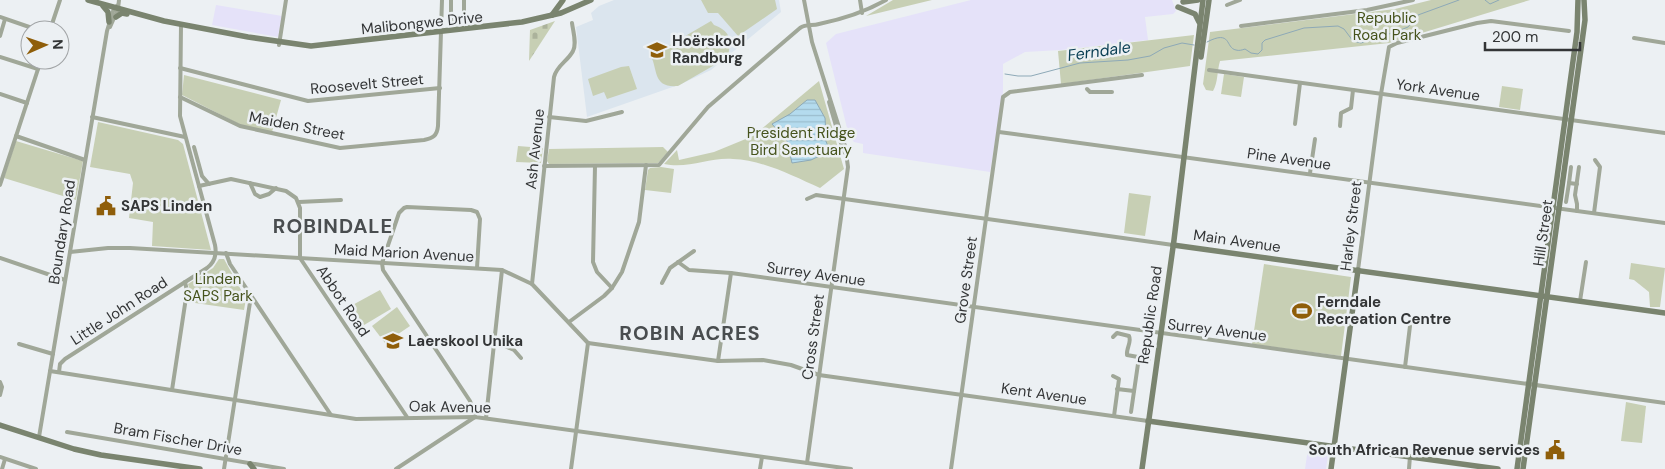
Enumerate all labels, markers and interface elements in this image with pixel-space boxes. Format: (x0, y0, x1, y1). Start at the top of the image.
street label: Malibongwe Drive (360, 7, 484, 39)
park label: Republic Road Park (1353, 8, 1422, 45)
north arrow (20, 20, 70, 70)
scale bar (1485, 20, 1580, 52)
text: 200 m (1492, 27, 1538, 47)
place label: Hoërskool Randburg (672, 31, 745, 68)
water label: Ferndale (1066, 36, 1132, 66)
text: N (49, 39, 67, 50)
school or university icon: Hoërskool Randburg (646, 39, 668, 61)
street label: Roosevelt Street (309, 69, 425, 99)
street label: York Avenue (1395, 74, 1481, 106)
street label: Maiden Street (247, 107, 347, 145)
street label: Ash Avenue (521, 108, 549, 190)
park label: President Ridge Bird Sanctuary (747, 123, 855, 160)
street label: Pine Avenue (1246, 143, 1332, 175)
street label: Boundary Road (44, 178, 80, 286)
street label: Harley Street (1336, 180, 1366, 272)
public building icon: SAPS Linden (95, 195, 117, 217)
place label: SAPS Linden (121, 196, 212, 216)
street label: Hill Street (1528, 198, 1558, 268)
district label: ROBINDALE (273, 213, 393, 239)
street label: Main Avenue (1192, 225, 1282, 257)
street label: Grove Street (950, 235, 982, 325)
street label: Maid Marion Avenue (333, 239, 475, 267)
street label: Surrey Avenue (765, 257, 867, 291)
street label: Abbot Road (312, 261, 374, 341)
street label: Republic Road (1133, 265, 1167, 365)
park label: Linden SAPS Park (183, 269, 253, 306)
street label: Little John Road (67, 272, 171, 350)
place label: Ferndale Recreation Centre (1317, 292, 1451, 329)
street label: Cross Street (797, 293, 829, 381)
sports icon: Ferndale Recreation Centre (1291, 300, 1313, 322)
street label: Surrey Avenue (1166, 314, 1268, 346)
district label: ROBIN ACRES (619, 320, 761, 346)
school or university icon: Laerskool Unika (382, 330, 404, 352)
place label: Laerskool Unika (408, 331, 523, 351)
street label: Kent Avenue (1000, 378, 1088, 410)
street label: Oak Avenue (409, 396, 491, 418)
street label: Bram Fischer Drive (112, 418, 244, 460)
public building icon: South African Revenue services (1544, 439, 1566, 461)
place label: South African Revenue services (1308, 440, 1540, 460)

